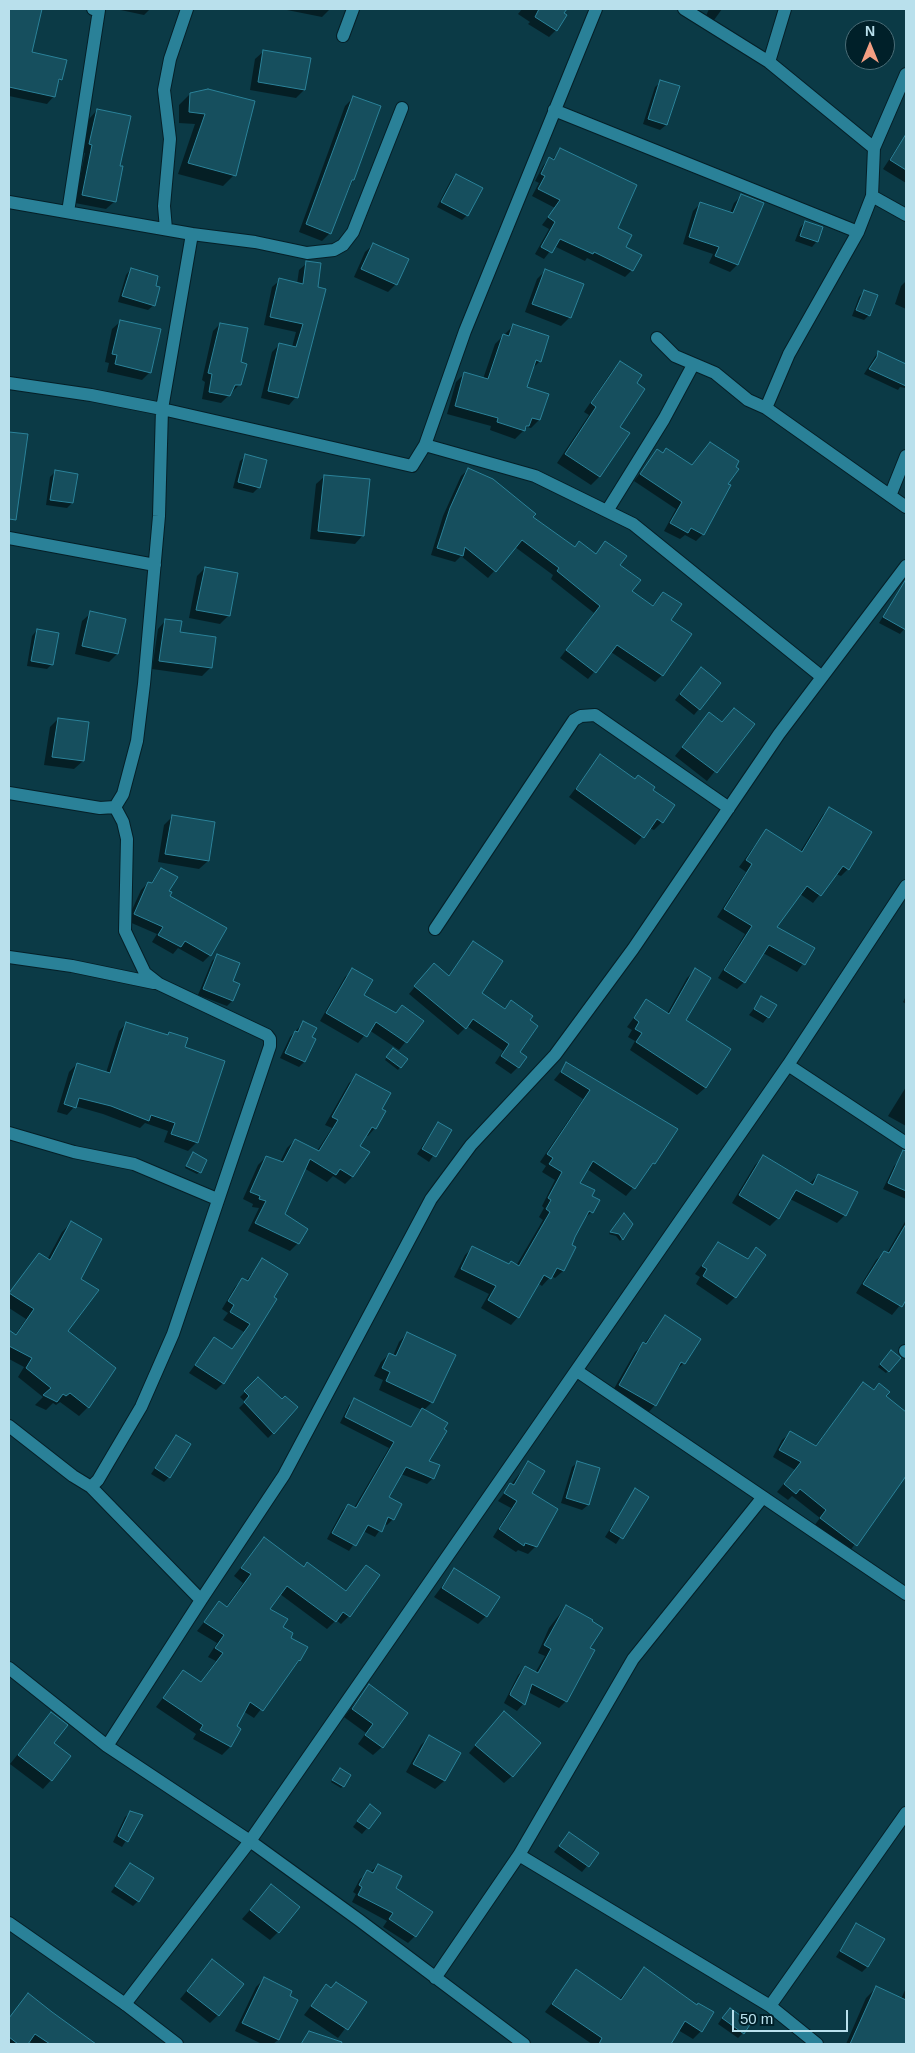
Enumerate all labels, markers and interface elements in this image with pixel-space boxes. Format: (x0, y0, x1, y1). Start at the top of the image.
north arrow (845, 20, 895, 70)
text: N (865, 23, 875, 39)
scale bar (735, 2000, 851, 2032)
text: 50 m (740, 2010, 773, 2027)

